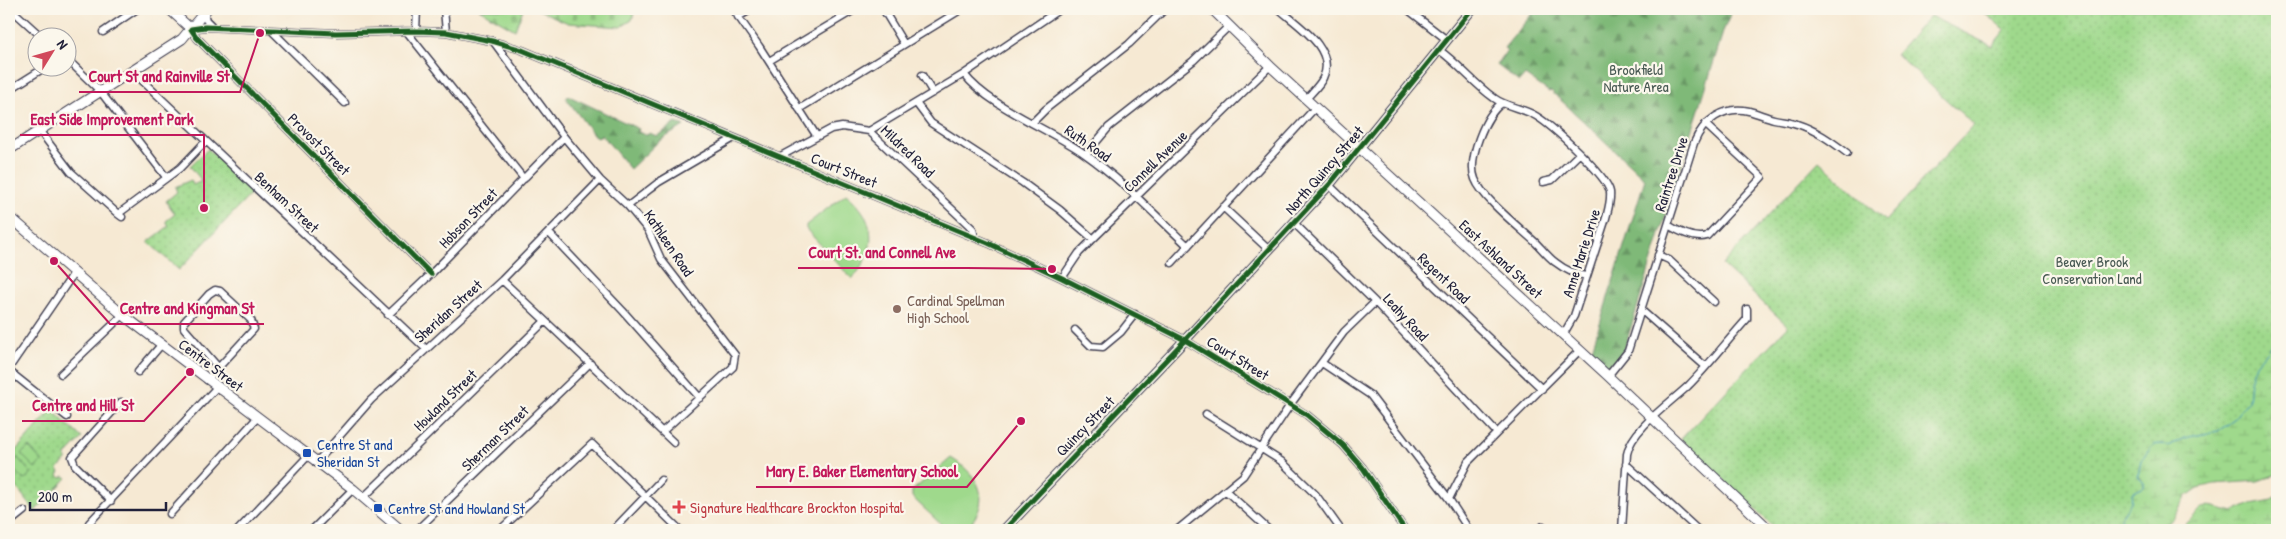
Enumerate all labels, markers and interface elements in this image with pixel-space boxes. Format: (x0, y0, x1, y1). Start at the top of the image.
north arrow (28, 28, 78, 78)
text: N (53, 35, 73, 53)
park label: Brookfield Nature Area (1603, 59, 1669, 97)
callout: Court St and Rainville St (79, 61, 240, 92)
text: Court St and Rainville St (88, 65, 230, 87)
callout: East Side Improvement Park (20, 104, 204, 135)
text: East Side Improvement Park (30, 108, 194, 131)
street label: Provost Street (283, 108, 355, 180)
street label: Ruth Road (1061, 119, 1116, 167)
street label: Mildred Road (876, 120, 940, 182)
street label: North Quincy Street (1280, 121, 1369, 219)
street label: Connell Avenue (1118, 125, 1192, 197)
street label: Raintree Drive (1649, 134, 1693, 214)
street label: Court Street (808, 147, 881, 193)
street label: Benham Street (250, 167, 324, 238)
street label: Hobson Street (434, 183, 503, 253)
street label: Kathleen Road (639, 206, 699, 280)
street label: Anne Marie Drive (1557, 206, 1605, 300)
street label: East Ashland Street (1455, 215, 1548, 304)
callout: Court St. and Connell Ave (798, 237, 966, 268)
text: Court St. and Connell Ave (808, 241, 956, 263)
street label: Regent Road (1413, 248, 1475, 308)
park label: Beaver Brook Conservation Land (2042, 251, 2142, 289)
street label: Sheridan Street (409, 274, 487, 347)
street label: Leahy Road (1379, 289, 1434, 346)
place label: Cardinal Spellman High School (907, 290, 1005, 328)
callout: Centre and Kingman St (110, 293, 264, 324)
text: Centre and Kingman St (120, 297, 255, 320)
marker: Cardinal Spellman High School (891, 303, 903, 315)
street label: Court Street (1203, 331, 1274, 386)
street label: Centre Street (174, 334, 248, 397)
street label: Howland Street (409, 364, 482, 436)
callout: Centre and Hill St (22, 390, 144, 421)
street label: Quincy Street (1051, 391, 1120, 461)
text: Centre and Hill St (32, 394, 134, 416)
street label: Sherman Street (457, 400, 534, 475)
place label: Centre St and Sheridan St (317, 434, 392, 472)
marker: Centre St and Sheridan St (301, 447, 313, 459)
callout: Mary E. Baker Elementary School (756, 456, 967, 487)
text: Mary E. Baker Elementary School (766, 460, 959, 483)
scale bar (30, 479, 166, 511)
text: 200 m (38, 486, 72, 507)
place label: Signature Healthcare Brockton Hospital (690, 497, 904, 518)
place label: Centre St and Howland St (388, 498, 526, 519)
marker: Signature Healthcare Brockton Hospital (672, 500, 686, 514)
marker: Centre St and Howland St (372, 502, 384, 514)

